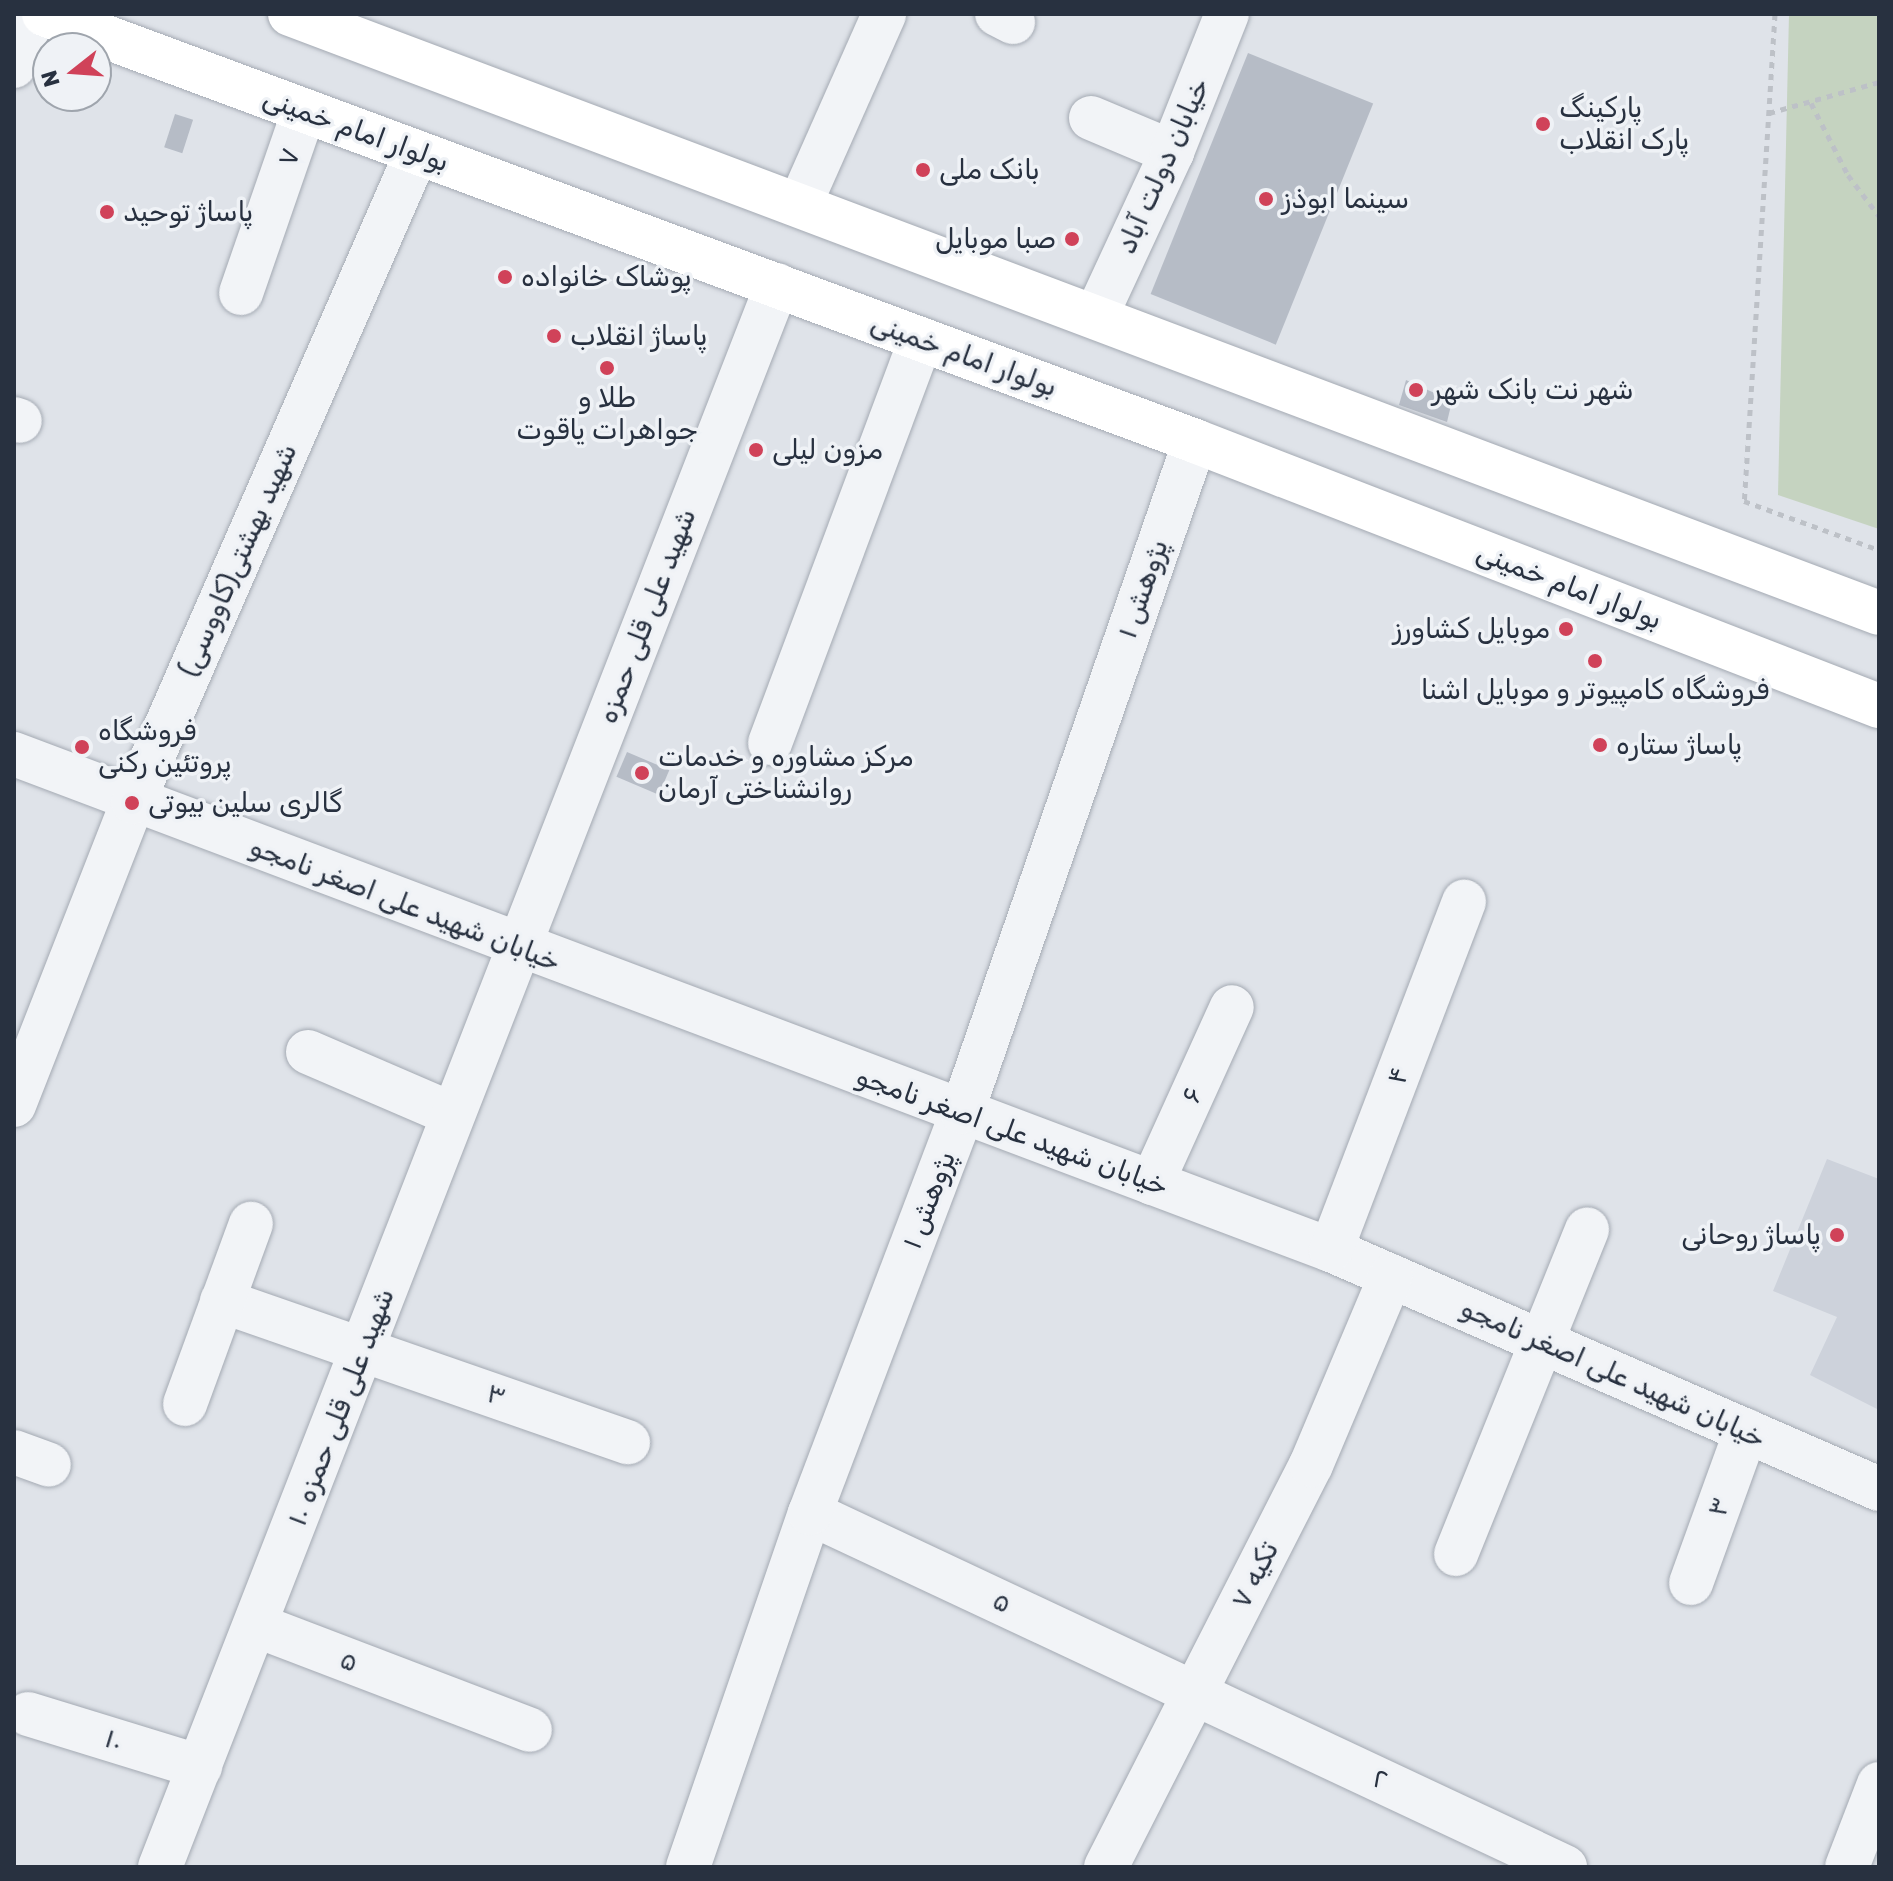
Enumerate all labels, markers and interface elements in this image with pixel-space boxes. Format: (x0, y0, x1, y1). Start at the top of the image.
north arrow (32, 32, 112, 112)
text: N (35, 67, 66, 90)
street label: خیابان دولت آباد (1109, 73, 1217, 259)
street label: بولوار امام خمینی (258, 81, 454, 179)
place label: پارکینگ پارک انقلاب (1559, 91, 1689, 157)
marker: پارکینگ پارک انقلاب (1534, 115, 1552, 133)
street label: ۷ (270, 143, 308, 171)
place label: بانک ملی (939, 153, 1040, 187)
marker: بانک ملی (914, 161, 932, 179)
place label: سینما ابوذز (1282, 182, 1409, 216)
marker: سینما ابوذز (1257, 190, 1275, 208)
place label: پاساژ توحید (123, 195, 253, 229)
marker: پاساژ توحید (98, 203, 116, 221)
place label: صبا موبایل (935, 222, 1056, 256)
marker: صبا موبایل (1063, 230, 1081, 248)
place label: پوشاک خانواده (521, 260, 692, 294)
marker: پوشاک خانواده (496, 268, 514, 286)
street label: بولوار امام خمینی (866, 306, 1062, 404)
place label: پاساژ انقلاب (570, 319, 708, 353)
marker: پاساژ انقلاب (545, 327, 563, 345)
marker: طلا و جواهرات یاقوت (598, 359, 616, 377)
place label: شهر نت بانک شهر (1432, 373, 1634, 407)
place label: طلا و جواهرات یاقوت (516, 381, 698, 447)
marker: شهر نت بانک شهر (1407, 381, 1425, 399)
place label: مزون لیلی (772, 433, 883, 467)
street label: شهید بهشتی(کاووسی) (172, 438, 304, 682)
marker: مزون لیلی (747, 441, 765, 459)
street label: شهید علی قلی حمزه (591, 504, 703, 728)
street label: پژوهش ۱ (1110, 535, 1176, 643)
street label: بولوار امام خمینی (1472, 535, 1666, 637)
place label: موبایل کشاورز (1393, 612, 1550, 646)
marker: موبایل کشاورز (1557, 620, 1575, 638)
marker: فروشگاه کامپیوتر و موبایل اشنا (1586, 652, 1604, 670)
place label: فروشگاه کامپیوتر و موبایل اشنا (1421, 673, 1769, 707)
place label: فروشگاه پروتئین رکنی (98, 714, 232, 780)
place label: پاساژ ستاره (1616, 728, 1742, 762)
marker: پاساژ ستاره (1591, 736, 1609, 754)
marker: فروشگاه پروتئین رکنی (73, 738, 91, 756)
place label: مرکز مشاوره و خدمات روانشناختی آرمان (658, 740, 913, 806)
marker: مرکز مشاوره و خدمات روانشناختی آرمان (633, 764, 651, 782)
place label: گالری سلین بیوتی (148, 786, 342, 820)
marker: گالری سلین بیوتی (123, 794, 141, 812)
street label: خیابان شهید علی اصغر نامجو (245, 829, 565, 979)
street label: خیابان شهید علی اصغر نامجو (851, 1059, 1173, 1203)
street label: ۴ (1379, 1063, 1417, 1089)
street label: ۶ (1174, 1081, 1210, 1109)
street label: پژوهش ۱ (895, 1146, 963, 1254)
place label: پاساژ روحانی (1681, 1218, 1821, 1252)
marker: پاساژ روحانی (1828, 1226, 1846, 1244)
street label: شهید علی قلی حمزه ۱۰ (280, 1283, 402, 1531)
street label: خیابان شهید علی اصغر نامجو (1456, 1291, 1770, 1455)
street label: ۳ (482, 1376, 510, 1414)
street label: ۳ (1700, 1493, 1738, 1521)
street label: تکیه ۷ (1224, 1536, 1286, 1614)
street label: ۵ (987, 1583, 1017, 1621)
street label: ۵ (335, 1642, 363, 1680)
street label: ۱۰ (101, 1721, 127, 1759)
street label: ۲ (1367, 1761, 1393, 1797)

